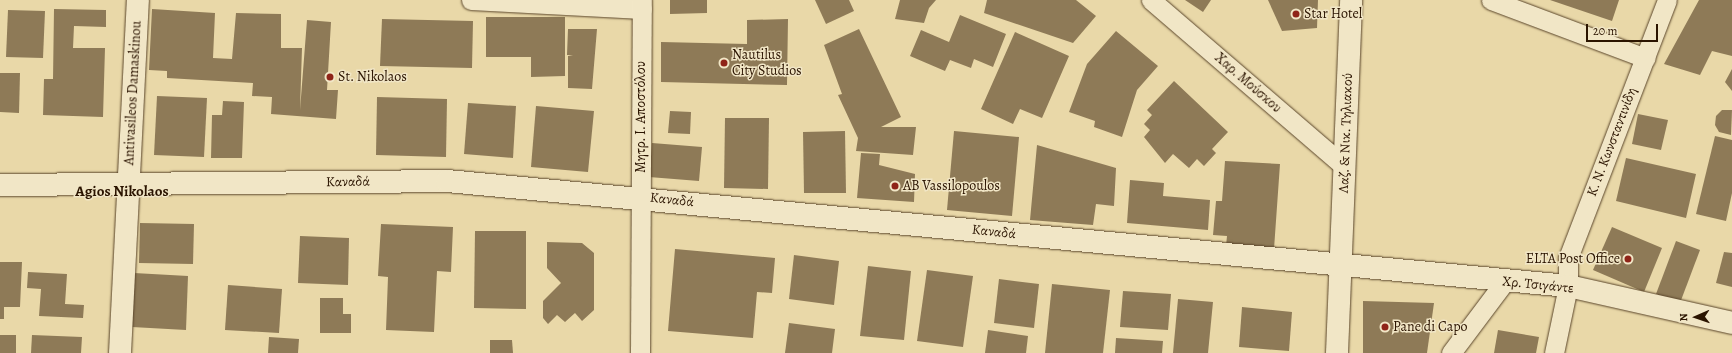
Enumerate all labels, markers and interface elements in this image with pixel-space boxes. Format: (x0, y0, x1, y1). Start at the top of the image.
place label: Star Hotel (1304, 6, 1362, 22)
marker: Star Hotel (1291, 9, 1301, 19)
scale bar (1588, 16, 1660, 42)
street label: Antivasileos Damaskinou (121, 20, 145, 166)
text: 20 m (1593, 23, 1617, 39)
place label: Nautilus City Studios (732, 47, 802, 80)
street label: Χαρ. Μούσκου (1211, 49, 1285, 117)
marker: Nautilus City Studios (719, 58, 729, 68)
street label: Μητρ. Ι. Αποστόλου (633, 61, 649, 173)
place label: St. Nikolaos (338, 69, 407, 85)
marker: St. Nikolaos (325, 72, 335, 82)
street label: Λαζ. & Νικ. Τηλιακού (1335, 72, 1357, 194)
street label: Κ. Ν. Κωνσταντινίδη (1583, 85, 1641, 199)
street label: Καναδά (326, 173, 370, 191)
place label: AB Vassilopoulos (903, 178, 1000, 194)
marker: AB Vassilopoulos (890, 181, 900, 191)
district label: Agios Nikolaos (75, 183, 169, 201)
street label: Καναδά (649, 189, 695, 211)
street label: Καναδά (971, 221, 1017, 243)
place label: ELTA Post Office (1526, 251, 1620, 267)
marker: ELTA Post Office (1623, 254, 1633, 264)
street label: Χρ. Τσιγάντε (1501, 273, 1575, 297)
north arrow (1676, 297, 1716, 337)
text: N (1676, 313, 1691, 322)
place label: Pane di Capo (1393, 319, 1468, 335)
marker: Pane di Capo (1380, 322, 1390, 332)

